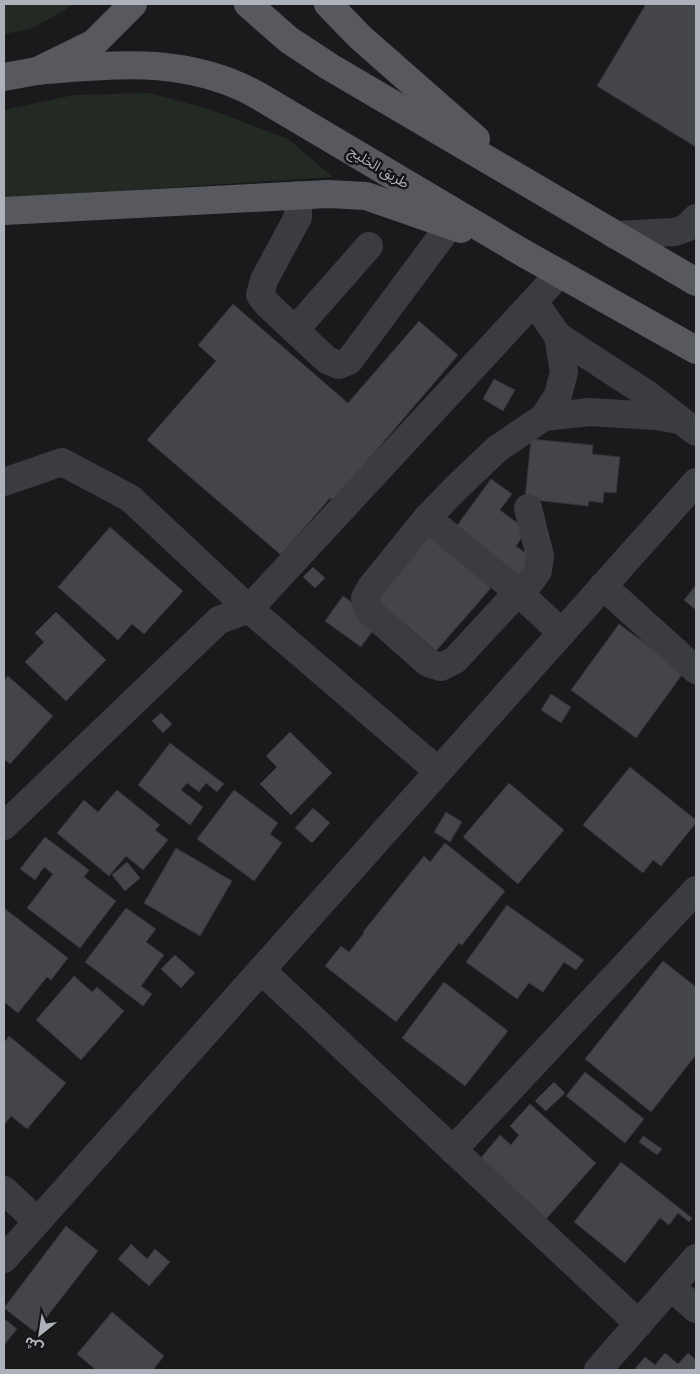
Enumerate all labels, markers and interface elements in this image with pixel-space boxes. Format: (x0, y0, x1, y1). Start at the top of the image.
street label: طريق الخليج (344, 140, 414, 194)
north arrow (15, 1309, 65, 1359)
text: ش (20, 1332, 47, 1360)

